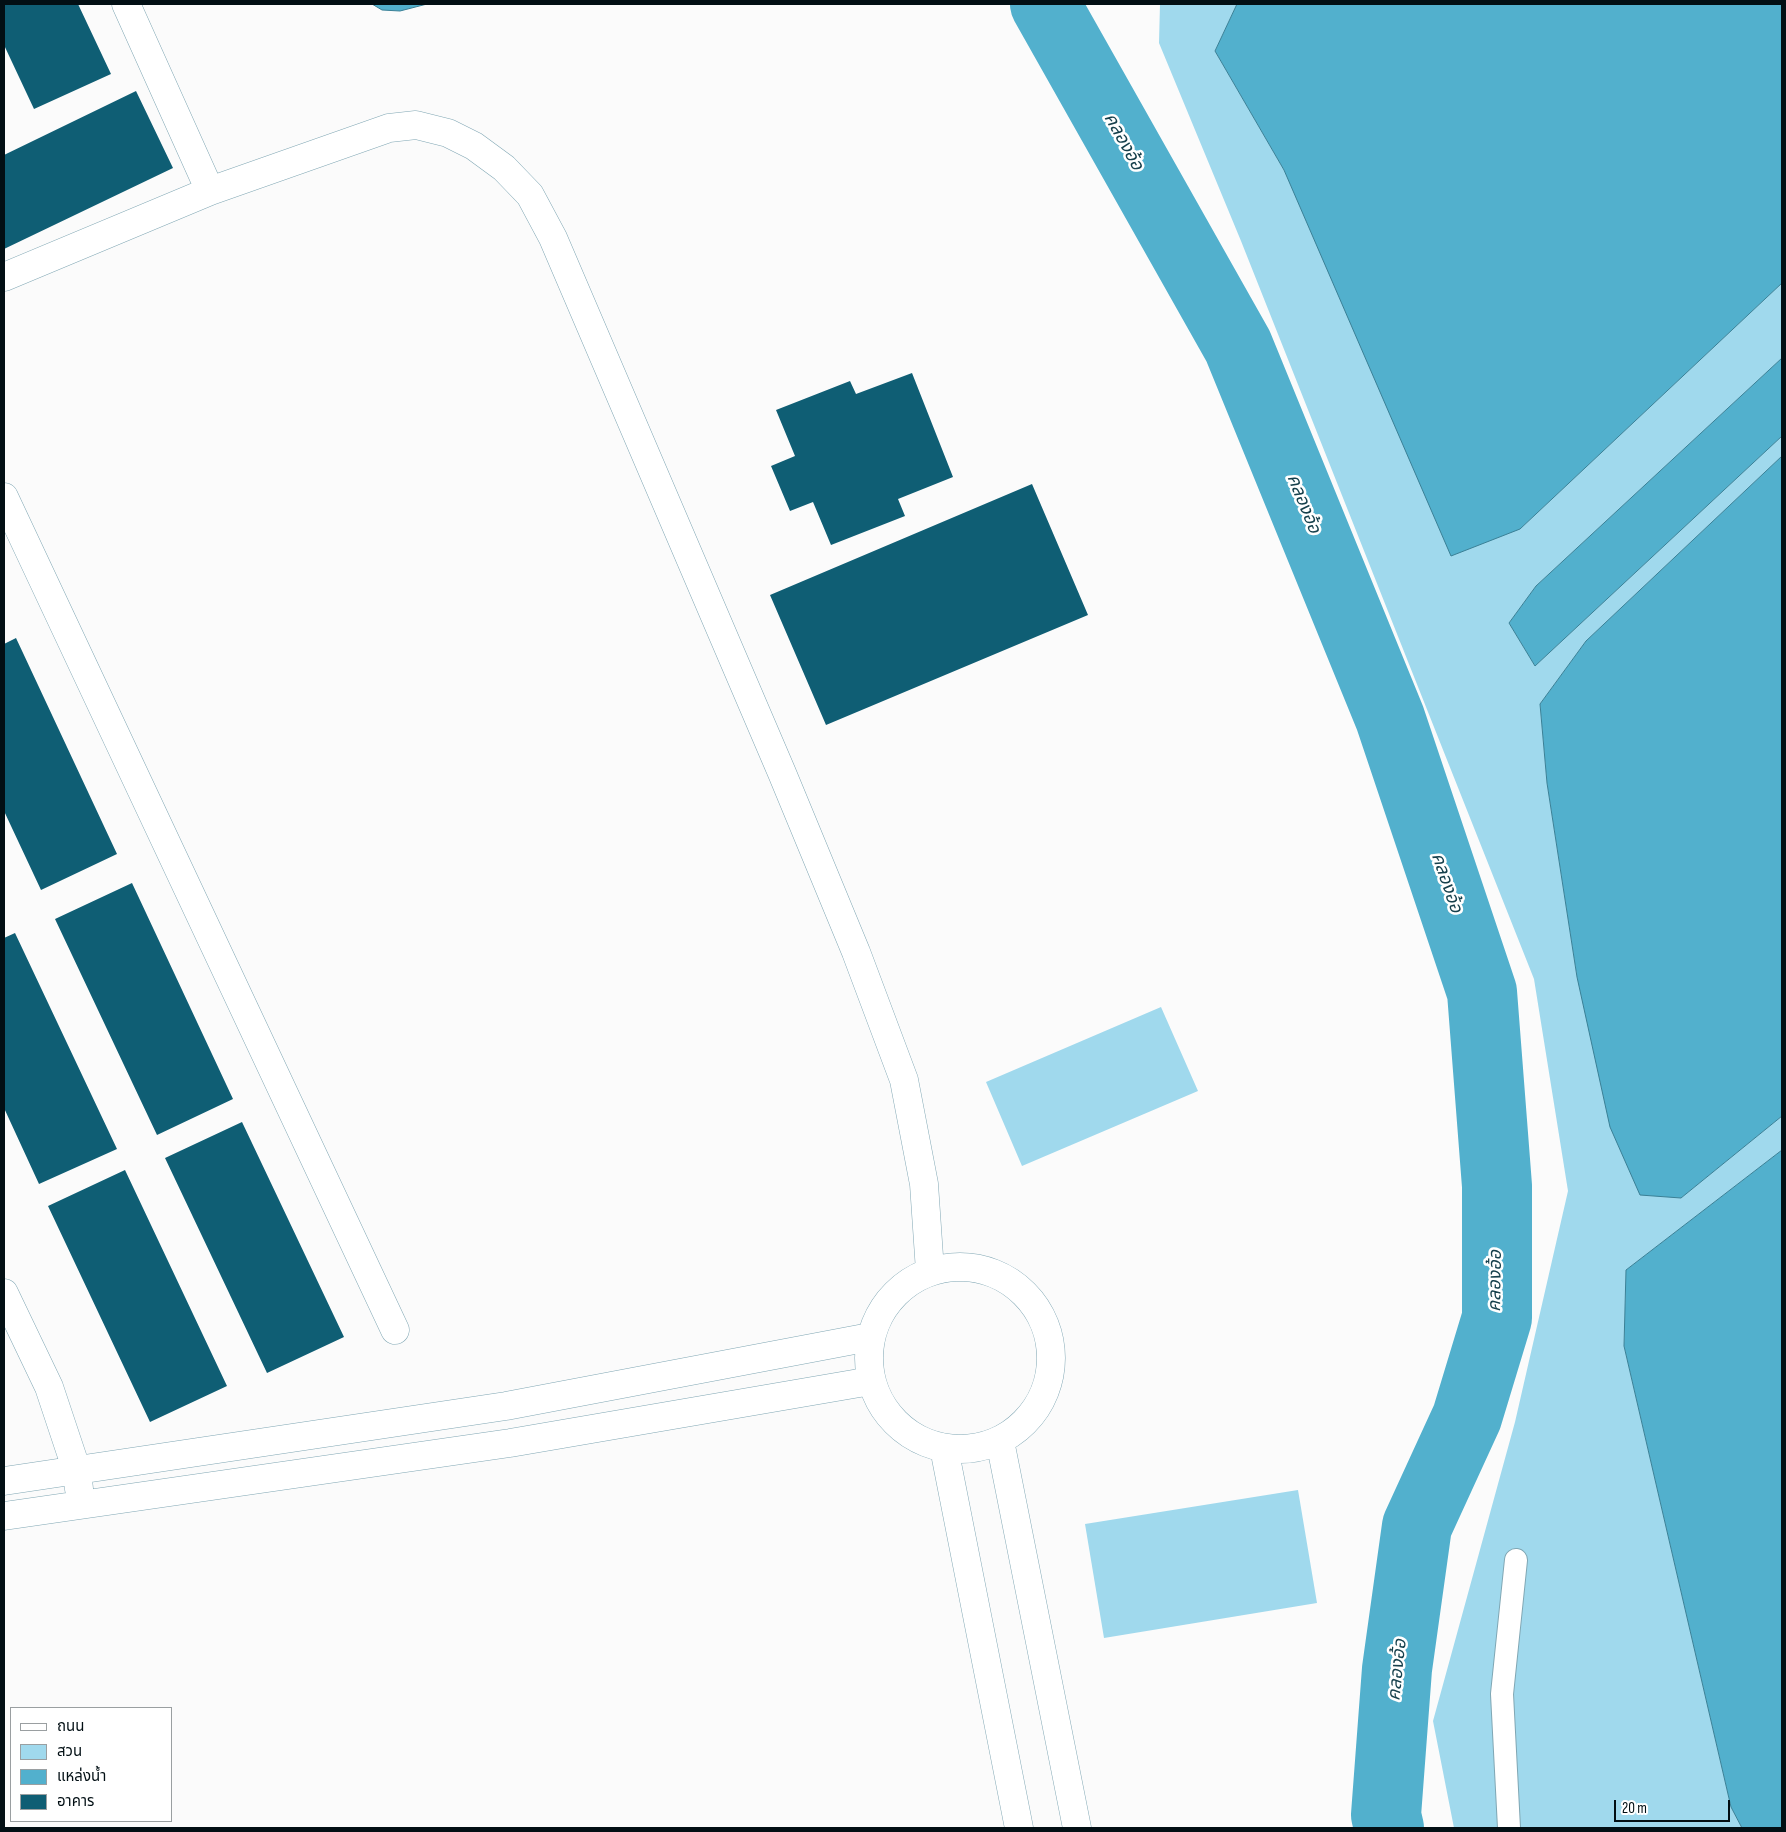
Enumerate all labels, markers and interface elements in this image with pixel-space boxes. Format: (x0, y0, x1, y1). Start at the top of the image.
water label: คลองอ้อ (1099, 110, 1147, 174)
water label: คลองอ้อ (1281, 471, 1325, 537)
water label: คลองอ้อ (1426, 850, 1466, 916)
water label: คลองอ้อ (1485, 1250, 1507, 1312)
water label: คลองอ้อ (1384, 1638, 1412, 1702)
legend (10, 1707, 172, 1822)
text: ถนน (57, 1717, 84, 1736)
text: สวน (57, 1742, 82, 1761)
text: แหล่งน้ำ (57, 1767, 106, 1786)
scale bar (1616, 1790, 1732, 1822)
text: อาคาร (57, 1792, 94, 1811)
text: 20 m (1622, 1799, 1647, 1818)

